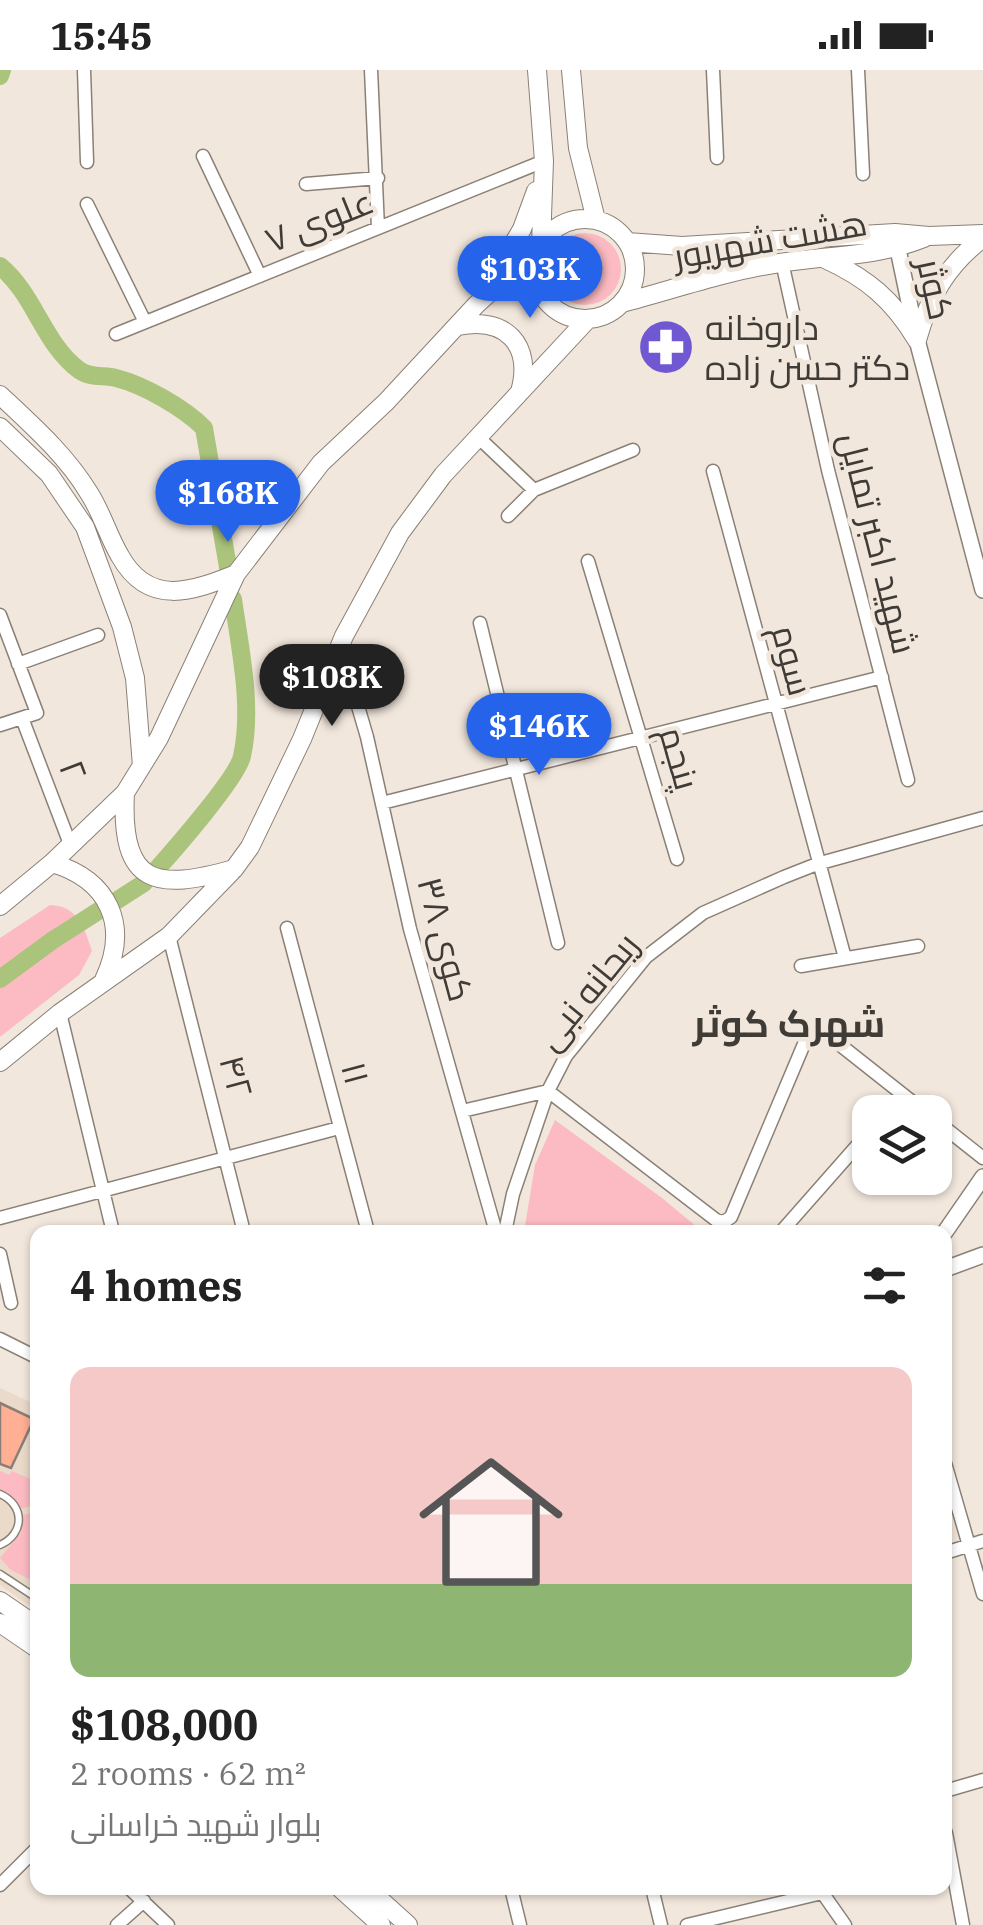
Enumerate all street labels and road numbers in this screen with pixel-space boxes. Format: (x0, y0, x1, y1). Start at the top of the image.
street label: علوی ۷ (258, 178, 380, 262)
street label: هشت شهریور (668, 199, 871, 279)
street label: کوثر (907, 252, 965, 324)
street label: شهید اکبر تمایل (829, 428, 929, 658)
street label: سوم (760, 620, 824, 701)
street label: پنجم (647, 721, 711, 796)
street label: ۲ (49, 753, 99, 787)
street label: کوی ۳۸ (407, 872, 485, 1006)
street label: ریحانه نبی (526, 923, 648, 1059)
street label: ۴۲ (209, 1050, 265, 1102)
street label: ۱۱ (331, 1057, 381, 1089)

